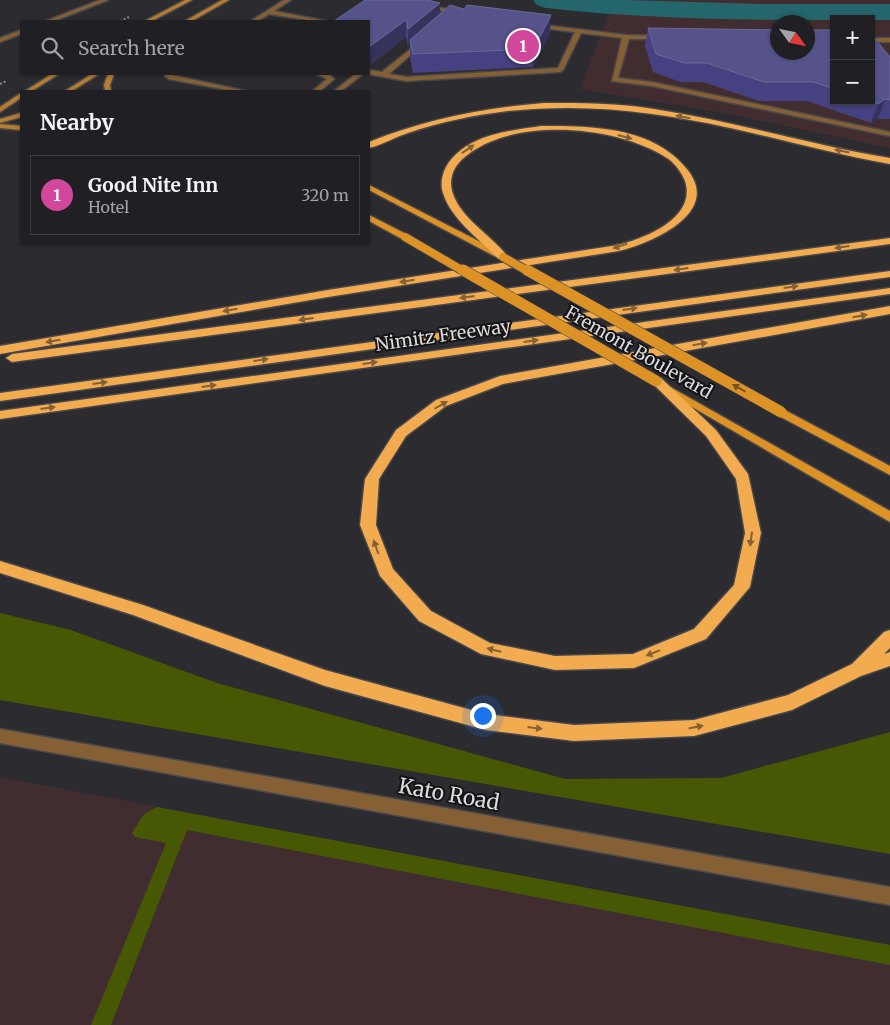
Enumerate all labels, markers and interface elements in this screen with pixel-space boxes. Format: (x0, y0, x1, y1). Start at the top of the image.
north arrow (770, 15, 815, 60)
map controls (830, 15, 875, 105)
button: + (830, 15, 875, 60)
search box (20, 20, 370, 75)
pin: 1 (507, 27, 539, 65)
icon: search (38, 34, 66, 62)
text: Search here (78, 36, 185, 60)
button: − (830, 60, 875, 105)
text: Nearby (40, 109, 114, 136)
one-way arrow (675, 112, 691, 120)
one-way arrow (617, 133, 632, 141)
one-way arrow (461, 145, 474, 154)
one-way arrow (834, 147, 850, 155)
text: Good Nite Inn (88, 173, 218, 197)
text: 1 (53, 185, 61, 205)
text: 320 m (301, 185, 349, 205)
text: Hotel (88, 197, 129, 217)
one-way arrow (612, 243, 627, 251)
one-way arrow (833, 244, 849, 252)
one-way arrow (672, 265, 688, 273)
one-way arrow (399, 277, 415, 285)
one-way arrow (783, 283, 799, 291)
one-way arrow (459, 293, 475, 301)
street label: Fremont Boulevard (561, 300, 717, 404)
one-way arrow (622, 305, 638, 313)
one-way arrow (222, 307, 238, 315)
one-way arrow (852, 311, 868, 319)
street label: Nimitz Freeway (374, 314, 513, 356)
one-way arrow (298, 315, 314, 323)
one-way arrow (44, 337, 60, 345)
one-way arrow (523, 337, 539, 345)
one-way arrow (692, 340, 708, 348)
one-way arrow (254, 356, 270, 364)
one-way arrow (363, 359, 379, 367)
one-way arrow (93, 379, 109, 387)
one-way arrow (202, 381, 218, 389)
one-way arrow (731, 384, 746, 392)
one-way arrow (433, 401, 448, 409)
one-way arrow (41, 404, 57, 412)
one-way arrow (747, 532, 755, 548)
one-way arrow (372, 539, 380, 554)
one-way arrow (486, 646, 501, 654)
one-way arrow (645, 649, 660, 657)
your location (470, 703, 496, 729)
one-way arrow (689, 722, 705, 730)
one-way arrow (527, 724, 543, 732)
street label: Kato Road (396, 772, 502, 816)

